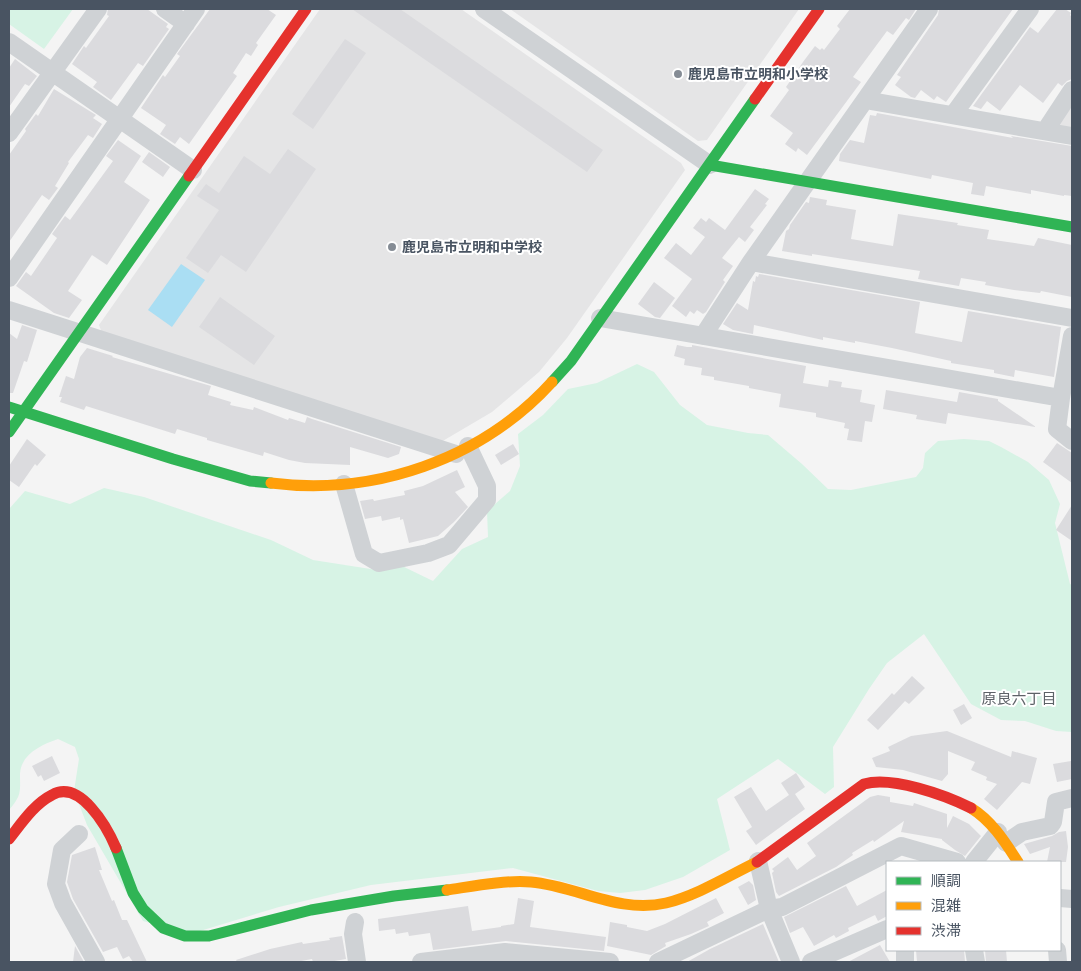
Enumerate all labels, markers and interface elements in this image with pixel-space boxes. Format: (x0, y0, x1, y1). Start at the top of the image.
place label: 鹿児島市立明和小学校 (688, 66, 828, 83)
marker: 鹿児島市立明和小学校 (672, 68, 684, 80)
place label: 鹿児島市立明和中学校 (402, 239, 542, 256)
marker: 鹿児島市立明和中学校 (386, 241, 398, 253)
district label: 原良六丁目 (981, 690, 1057, 708)
legend (886, 861, 1061, 951)
text: 順調 (931, 872, 961, 890)
text: 混雑 (931, 897, 961, 915)
text: 渋滞 (931, 922, 961, 940)

